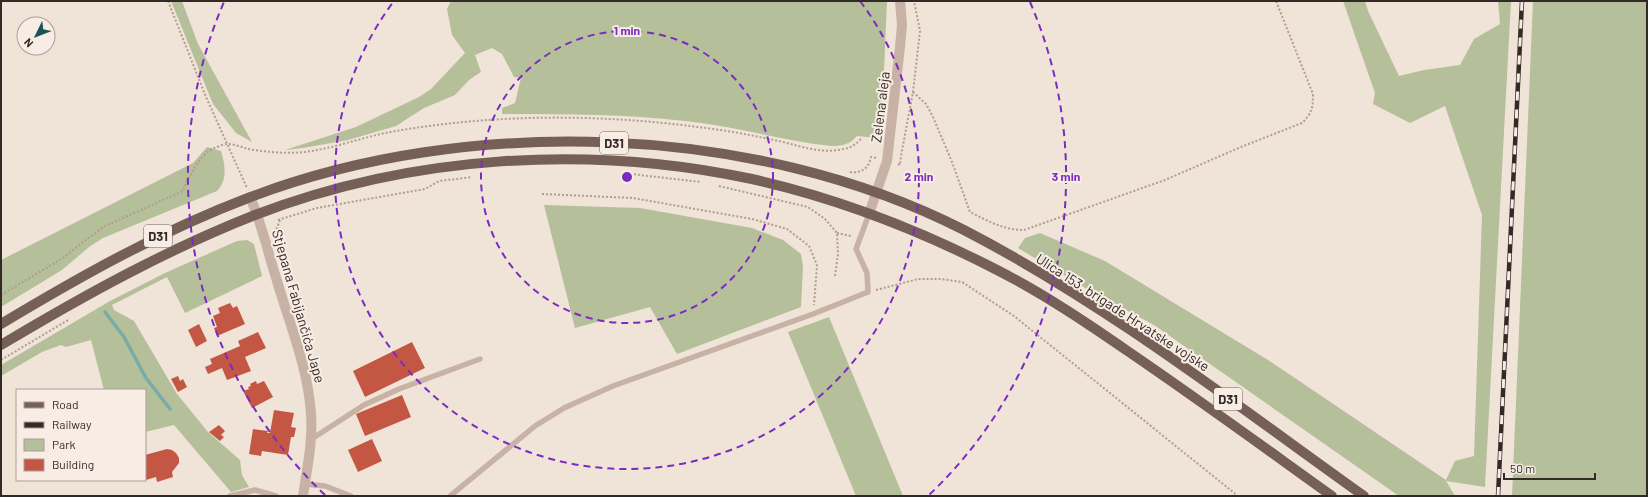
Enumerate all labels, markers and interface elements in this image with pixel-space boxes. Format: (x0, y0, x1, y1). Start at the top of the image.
north arrow (16, 16, 56, 56)
text: 1 min (614, 23, 640, 37)
text: N (21, 36, 36, 50)
street label: Zelena aleja (867, 70, 893, 144)
road number: D31 (600, 132, 628, 154)
text: 2 min (905, 169, 933, 183)
text: 3 min (1052, 169, 1080, 183)
centre of rings (620, 170, 634, 184)
road number: D31 (144, 225, 172, 247)
street label: Stjepana Fabijančića Jape (269, 227, 329, 385)
street label: Ulica 153. brigade Hrvatske vojske (1033, 249, 1213, 375)
road number: D31 (1214, 388, 1242, 410)
legend (16, 389, 146, 481)
text: Road (52, 397, 79, 411)
text: Railway (52, 417, 92, 431)
text: Park (52, 437, 76, 451)
scale bar (1504, 455, 1595, 481)
text: Building (52, 457, 94, 471)
text: 50 m (1510, 461, 1535, 475)

